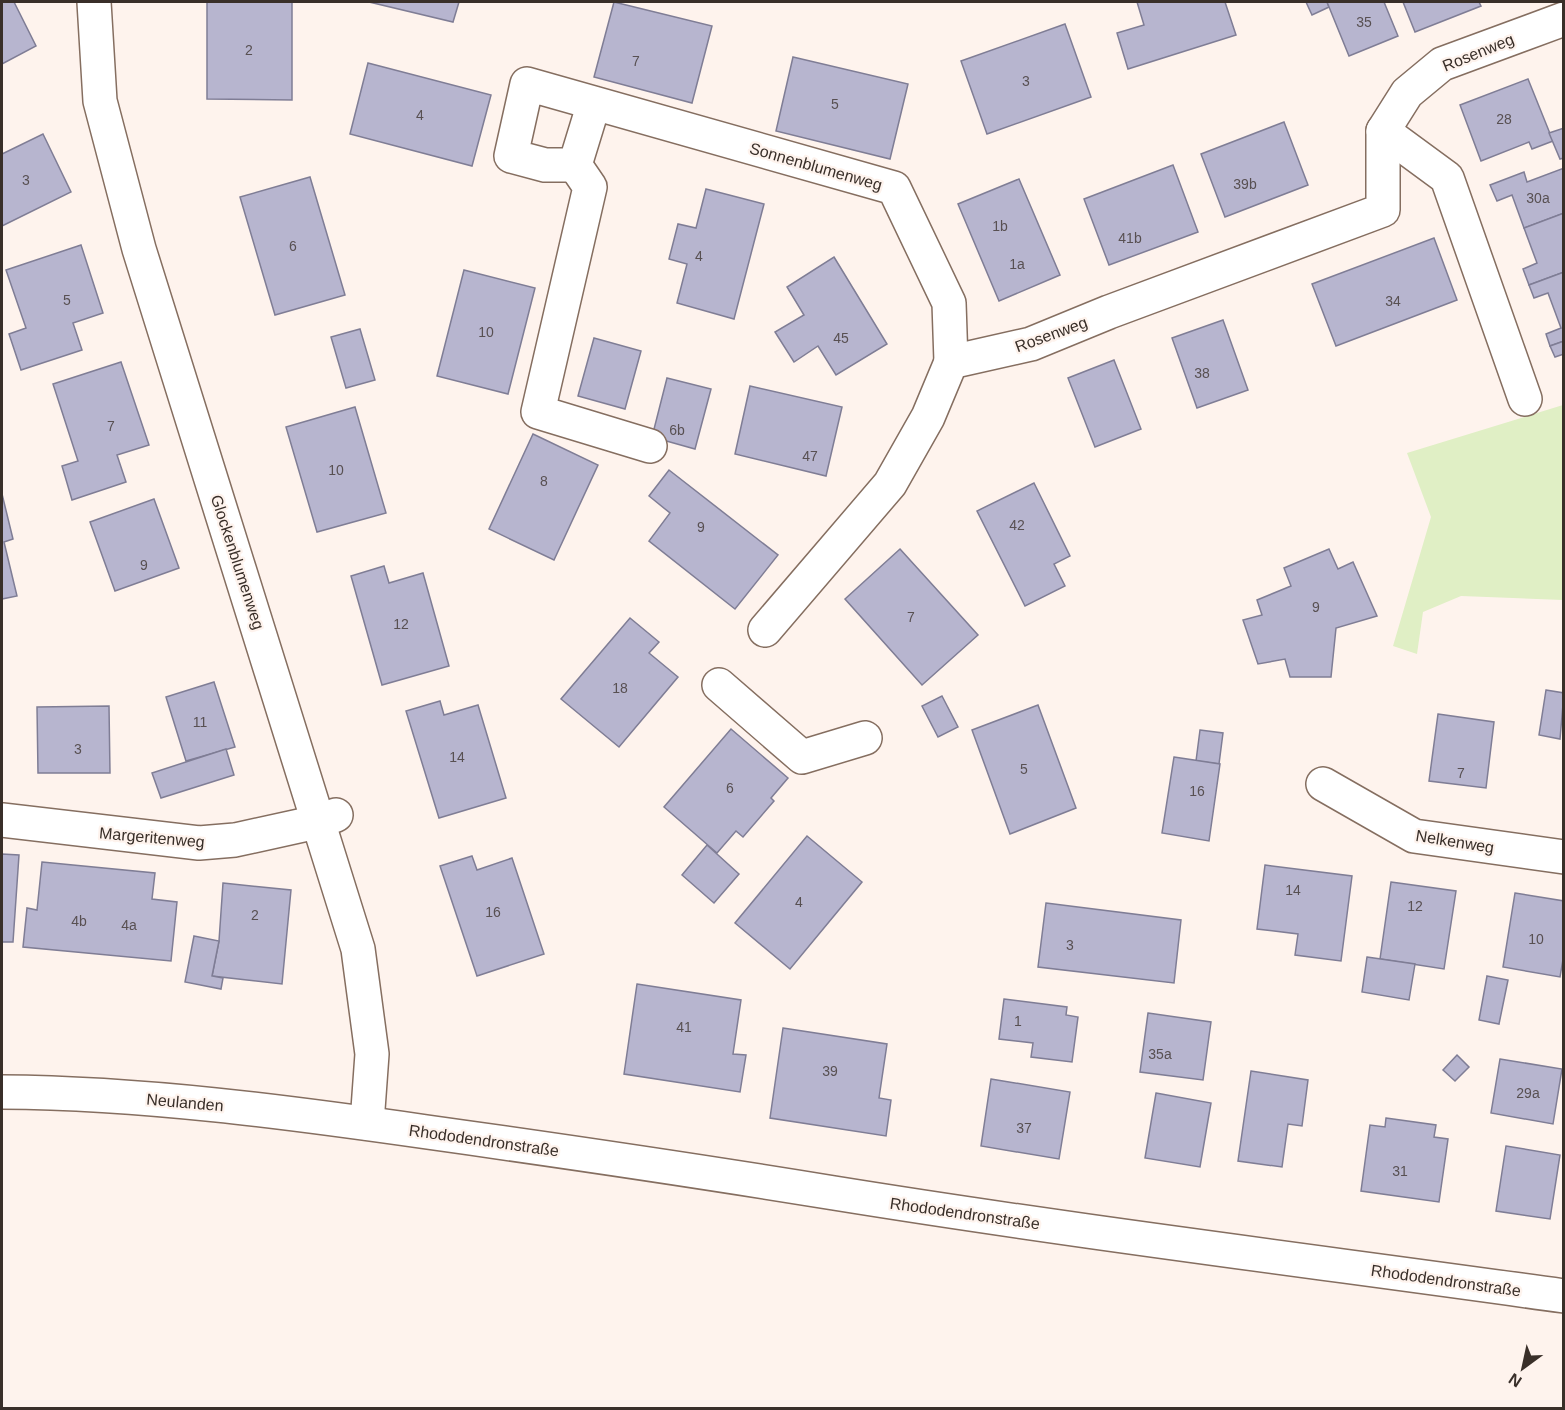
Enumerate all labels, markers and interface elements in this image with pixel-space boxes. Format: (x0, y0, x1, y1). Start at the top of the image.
house number: 35 (1356, 14, 1372, 30)
street label: Rosenweg (1440, 30, 1516, 75)
house number: 2 (245, 42, 253, 58)
house number: 7 (632, 53, 640, 69)
house number: 3 (1022, 73, 1030, 89)
house number: 5 (831, 96, 839, 112)
house number: 4 (416, 107, 424, 123)
house number: 28 (1496, 111, 1512, 127)
street label: Sonnenblumenweg (748, 139, 884, 194)
house number: 3 (22, 172, 30, 188)
house number: 39b (1233, 176, 1257, 192)
house number: 30a (1526, 190, 1550, 206)
house number: 1b (992, 218, 1008, 234)
house number: 41b (1118, 230, 1142, 246)
house number: 6 (289, 238, 297, 254)
house number: 4 (695, 248, 703, 264)
house number: 1a (1009, 256, 1025, 272)
house number: 5 (63, 292, 71, 308)
house number: 34 (1385, 293, 1401, 309)
street label: Rosenweg (1013, 314, 1090, 355)
house number: 10 (478, 324, 494, 340)
house number: 45 (833, 330, 849, 346)
house number: 38 (1194, 365, 1210, 381)
house number: 7 (107, 418, 115, 434)
house number: 6b (669, 422, 685, 438)
house number: 47 (802, 448, 818, 464)
house number: 10 (328, 462, 344, 478)
house number: 8 (540, 473, 548, 489)
street label: Glockenblumenweg (208, 493, 267, 632)
house number: 42 (1009, 517, 1025, 533)
house number: 9 (697, 519, 705, 535)
house number: 9 (140, 557, 148, 573)
house number: 9 (1312, 599, 1320, 615)
house number: 7 (907, 609, 915, 625)
house number: 12 (393, 616, 409, 632)
house number: 18 (612, 680, 628, 696)
house number: 11 (193, 714, 207, 730)
house number: 3 (74, 741, 82, 757)
house number: 14 (449, 749, 465, 765)
house number: 5 (1020, 761, 1028, 777)
house number: 7 (1457, 765, 1465, 781)
house number: 6 (726, 780, 734, 796)
house number: 16 (1189, 783, 1205, 799)
street label: Margeritenweg (99, 824, 205, 851)
street label: Nelkenweg (1415, 827, 1495, 856)
house number: 14 (1285, 882, 1301, 898)
house number: 4 (795, 894, 803, 910)
house number: 12 (1407, 898, 1423, 914)
house number: 16 (485, 904, 501, 920)
house number: 2 (251, 907, 259, 923)
house number: 4b (71, 913, 87, 929)
house number: 4a (121, 917, 137, 933)
house number: 10 (1528, 931, 1544, 947)
house number: 3 (1066, 937, 1074, 953)
house number: 1 (1014, 1013, 1022, 1029)
house number: 41 (676, 1019, 692, 1035)
house number: 35a (1148, 1046, 1172, 1062)
house number: 39 (822, 1063, 838, 1079)
house number: 29a (1516, 1085, 1540, 1101)
street label: Neulanden (146, 1091, 224, 1114)
house number: 37 (1016, 1120, 1032, 1136)
street label: Rhododendronstraße (408, 1122, 560, 1159)
house number: 31 (1392, 1163, 1408, 1179)
street label: Rhododendronstraße (889, 1195, 1041, 1232)
street label: Rhododendronstraße (1370, 1262, 1522, 1299)
north arrow (1493, 1338, 1553, 1398)
text: N (1506, 1370, 1525, 1390)

